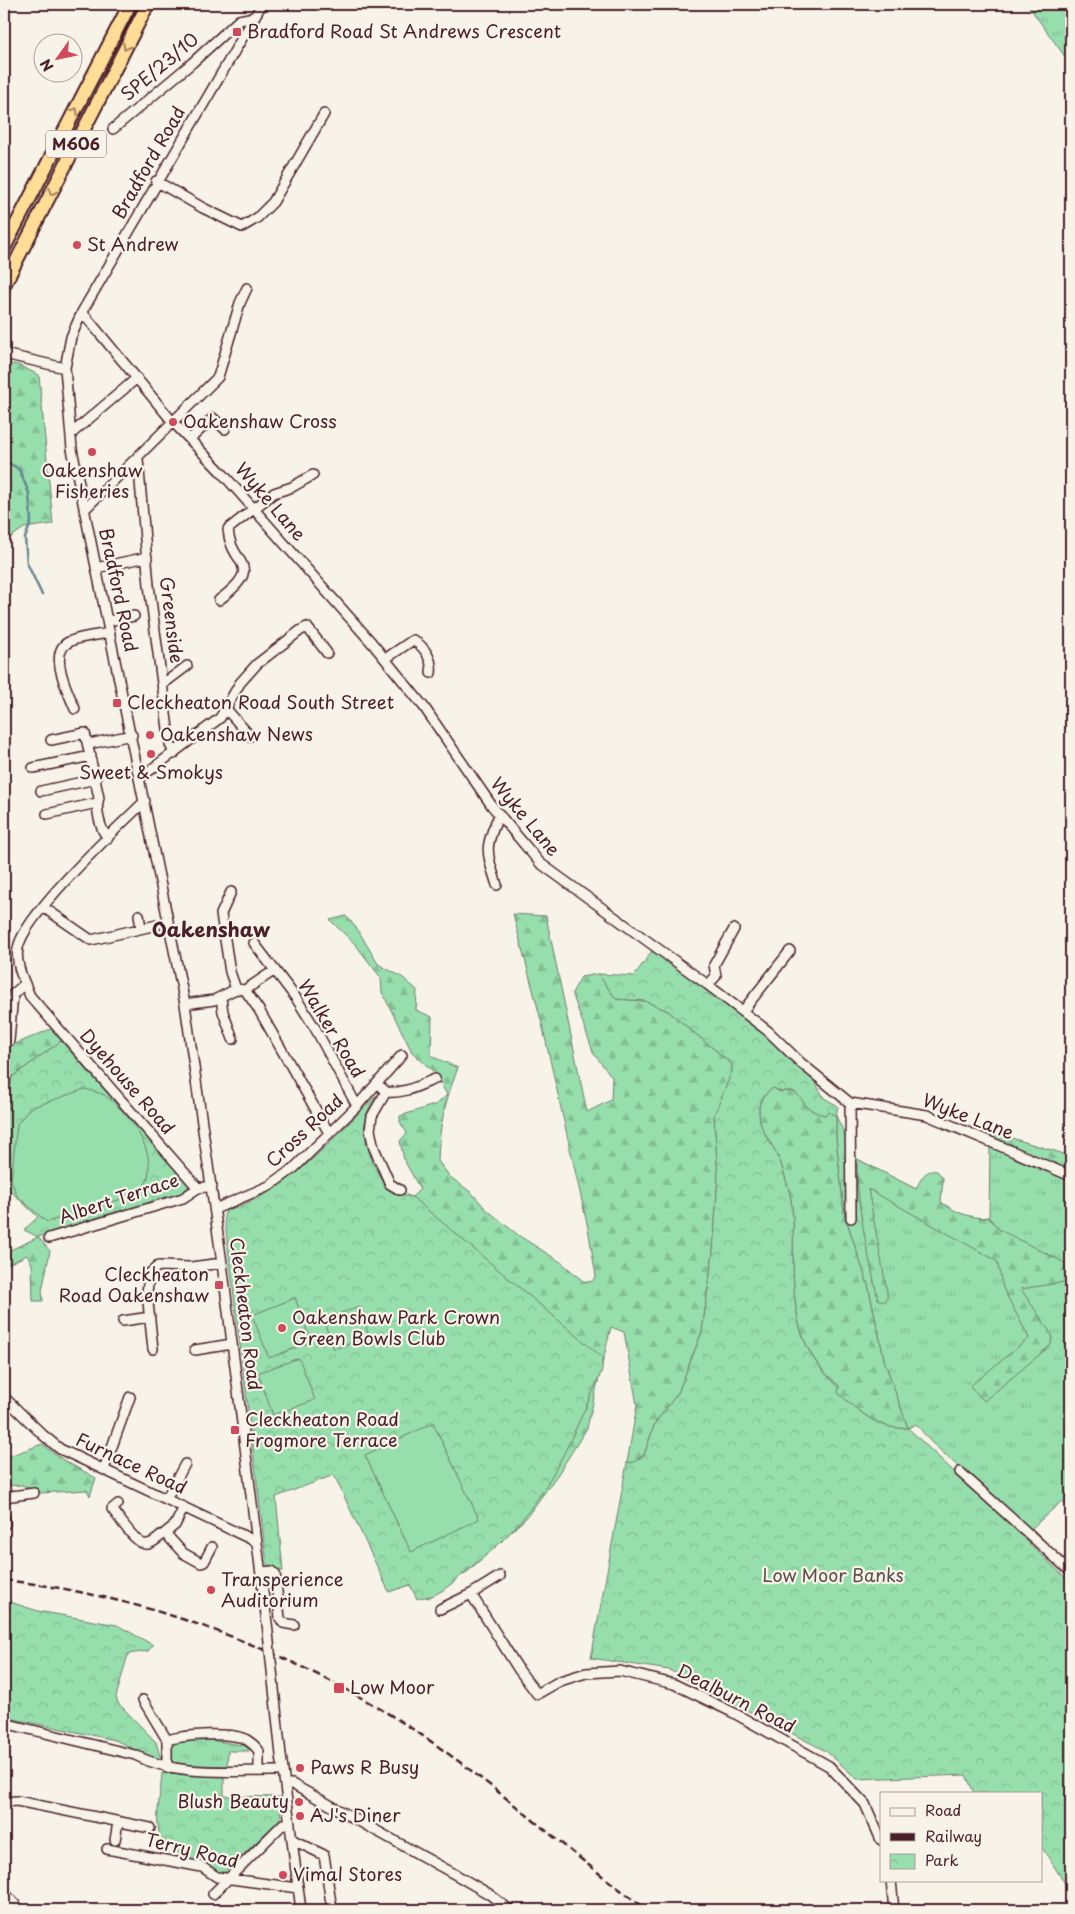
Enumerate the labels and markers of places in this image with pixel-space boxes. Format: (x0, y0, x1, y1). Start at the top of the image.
place label: Bradford Road St Andrews Crescent (247, 17, 561, 44)
marker: Bradford Road St Andrews Crescent (231, 26, 243, 38)
place label: St Andrew (87, 230, 179, 257)
marker: St Andrew (71, 239, 83, 251)
place label: Oakenshaw Cross (183, 407, 337, 434)
marker: Oakenshaw Cross (167, 416, 179, 428)
marker: Oakenshaw Fisheries (86, 446, 98, 458)
place label: Oakenshaw Fisheries (41, 456, 143, 504)
place label: Cleckheaton Road South Street (127, 688, 394, 715)
marker: Cleckheaton Road South Street (111, 697, 123, 709)
place label: Oakenshaw News (160, 720, 313, 747)
marker: Oakenshaw News (144, 729, 156, 741)
marker: Sweet & Smokys (145, 748, 157, 760)
place label: Sweet & Smokys (79, 758, 223, 785)
place label: Cleckheaton Road Oakenshaw (59, 1260, 209, 1308)
marker: Cleckheaton Road Oakenshaw (213, 1279, 225, 1291)
place label: Oakenshaw Park Crown Green Bowls Club (292, 1303, 500, 1351)
marker: Oakenshaw Park Crown Green Bowls Club (276, 1322, 288, 1334)
place label: Cleckheaton Road Frogmore Terrace (245, 1405, 399, 1453)
marker: Cleckheaton Road Frogmore Terrace (229, 1424, 241, 1436)
place label: Transperience Auditorium (221, 1565, 344, 1613)
marker: Transperience Auditorium (205, 1584, 217, 1596)
place label: Low Moor (350, 1673, 435, 1700)
marker: Low Moor (332, 1681, 346, 1695)
place label: Paws R Busy (310, 1753, 419, 1780)
marker: Paws R Busy (294, 1762, 306, 1774)
place label: Blush Beauty (177, 1787, 289, 1814)
marker: Blush Beauty (293, 1796, 305, 1808)
place label: AJ's Diner (310, 1801, 401, 1828)
marker: AJ's Diner (294, 1810, 306, 1822)
place label: Vimal Stores (293, 1860, 402, 1887)
marker: Vimal Stores (277, 1869, 289, 1881)

